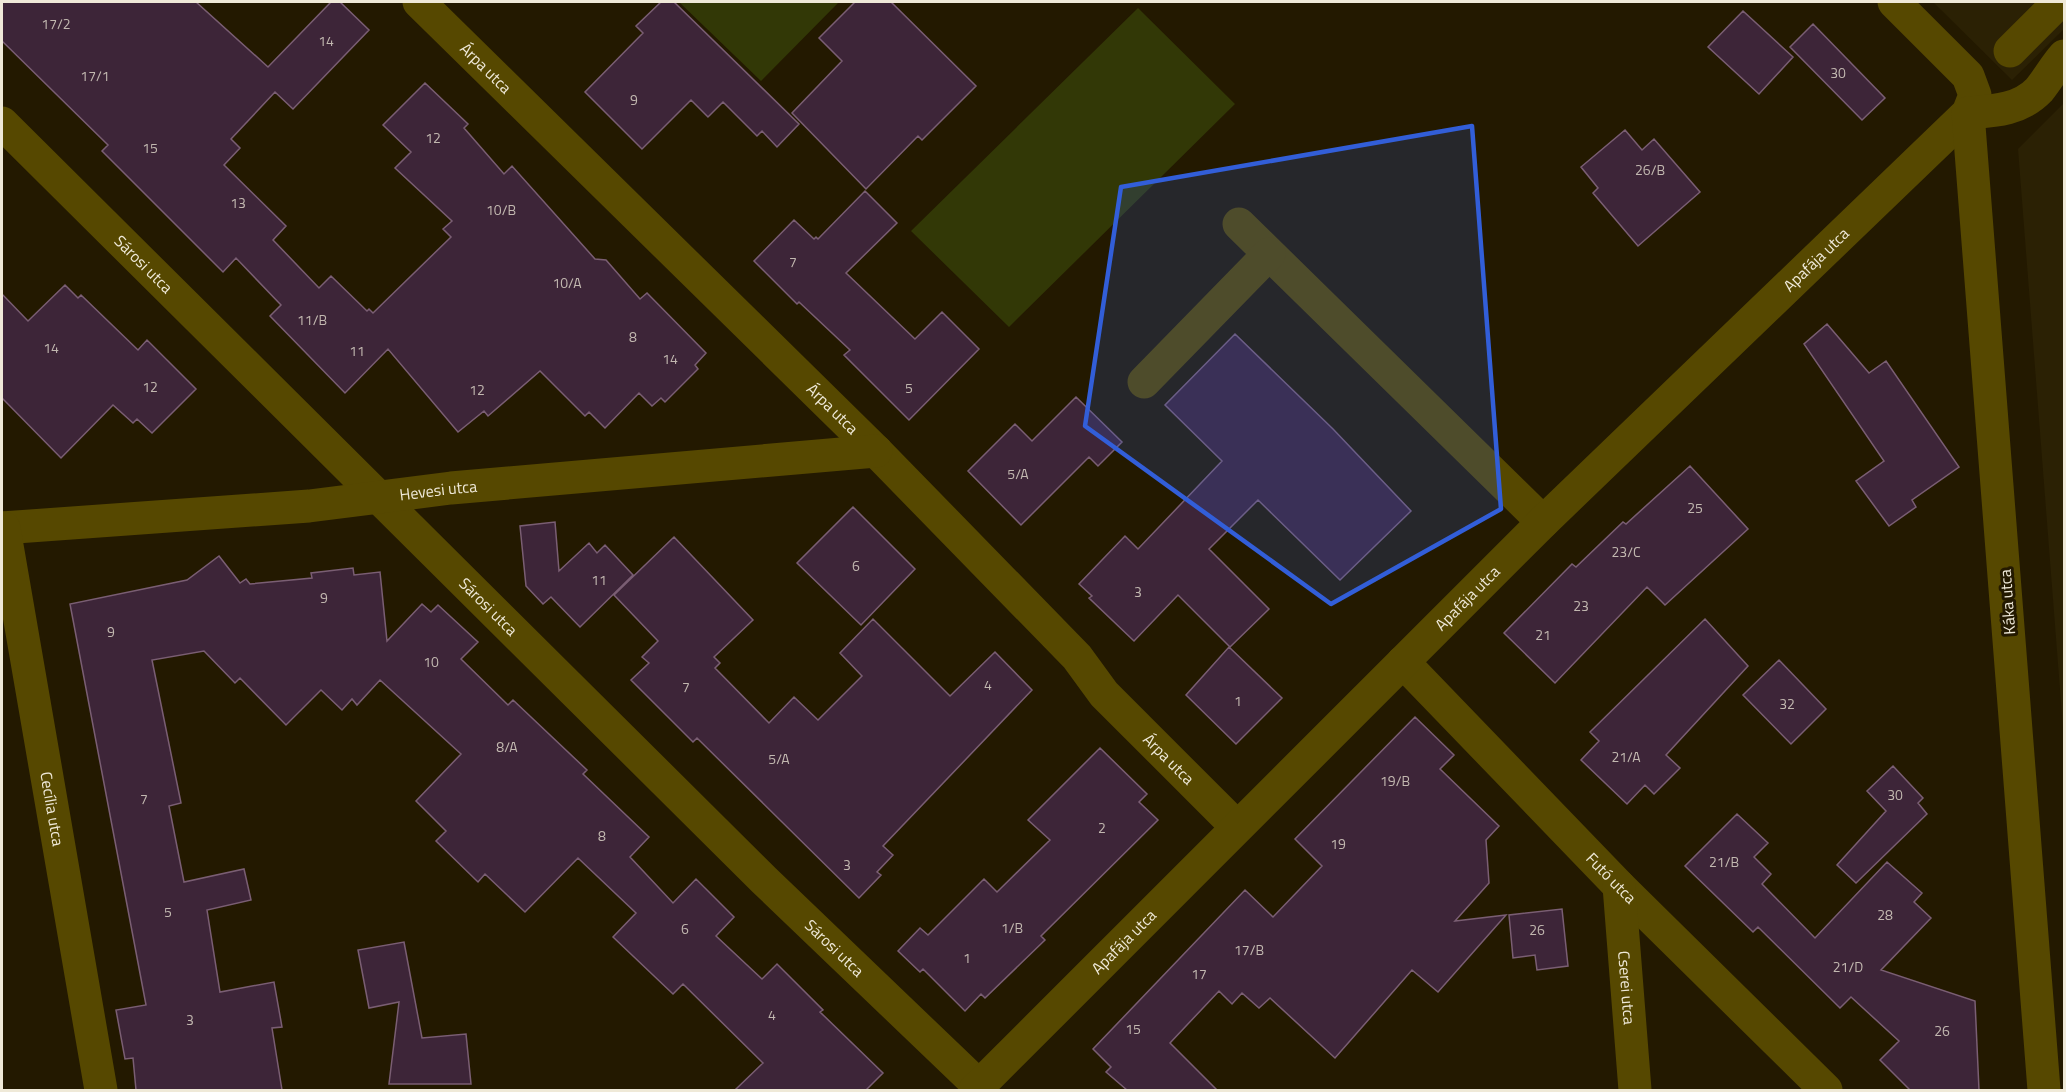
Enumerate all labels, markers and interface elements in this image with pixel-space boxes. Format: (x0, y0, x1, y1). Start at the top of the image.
house number: 17/2 (41, 13, 71, 34)
house number: 14 (318, 30, 334, 51)
street label: Árpa utca (455, 37, 517, 99)
house number: 30 (1830, 62, 1846, 83)
house number: 17/1 (80, 65, 110, 86)
house number: 9 (630, 89, 638, 110)
house number: 12 (425, 127, 441, 148)
house number: 15 (142, 137, 158, 158)
house number: 26/B (1635, 159, 1665, 180)
house number: 13 (230, 192, 246, 213)
house number: 10/B (486, 199, 516, 220)
street label: Apafája utca (1777, 222, 1854, 297)
street label: Sárosi utca (109, 229, 179, 299)
house number: 7 (789, 251, 797, 272)
house number: 10/A (552, 272, 582, 293)
house number: 11/B (297, 309, 327, 330)
house number: 8 (629, 326, 637, 347)
house number: 14 (43, 337, 59, 358)
house number: 11 (349, 340, 365, 361)
house number: 14 (662, 348, 678, 369)
house number: 12 (142, 376, 158, 397)
street label: Árpa utca (801, 377, 864, 440)
house number: 5 (905, 377, 913, 398)
house number: 12 (469, 379, 485, 400)
house number: 5/A (1007, 463, 1029, 484)
street label: Hevesi utca (398, 474, 478, 506)
house number: 25 (1687, 497, 1703, 518)
house number: 23/C (1612, 541, 1641, 562)
house number: 6 (852, 555, 860, 576)
street label: Apafája utca (1429, 560, 1505, 636)
house number: 11 (591, 569, 607, 590)
street label: Káka utca (1993, 569, 2021, 635)
street label: Sárosi utca (454, 572, 523, 641)
house number: 3 (1134, 581, 1142, 602)
house number: 9 (320, 587, 328, 608)
house number: 23 (1573, 595, 1589, 616)
house number: 9 (107, 621, 115, 642)
house number: 21 (1535, 624, 1551, 645)
house number: 10 (423, 651, 439, 672)
house number: 4 (984, 674, 992, 695)
house number: 7 (682, 676, 690, 697)
house number: 1 (1234, 690, 1242, 711)
house number: 32 (1779, 693, 1795, 714)
street label: Árpa utca (1138, 728, 1200, 790)
house number: 8/A (496, 736, 518, 757)
house number: 21/A (1611, 746, 1641, 767)
house number: 5/A (768, 748, 790, 769)
street label: Cecília utca (34, 770, 71, 848)
house number: 19/B (1380, 770, 1410, 791)
house number: 30 (1887, 784, 1903, 805)
house number: 7 (140, 788, 148, 809)
house number: 2 (1098, 817, 1106, 838)
house number: 8 (598, 825, 606, 846)
house number: 19 (1330, 833, 1346, 854)
street label: Futó utca (1581, 847, 1642, 909)
house number: 21/B (1709, 851, 1739, 872)
house number: 3 (843, 854, 851, 875)
house number: 5 (164, 901, 172, 922)
street label: Apafája utca (1085, 903, 1162, 980)
house number: 28 (1877, 904, 1893, 925)
street label: Sárosi utca (800, 913, 870, 982)
house number: 1/B (1001, 917, 1023, 938)
house number: 6 (681, 918, 689, 939)
house number: 26 (1529, 919, 1545, 940)
house number: 17/B (1234, 939, 1264, 960)
house number: 1 (963, 947, 971, 968)
street label: Cserei utca (1612, 950, 1642, 1025)
house number: 21/D (1833, 956, 1863, 977)
house number: 17 (1191, 963, 1207, 984)
house number: 4 (768, 1004, 776, 1025)
house number: 3 (186, 1009, 194, 1030)
house number: 15 (1125, 1018, 1141, 1039)
house number: 26 (1934, 1020, 1950, 1041)

